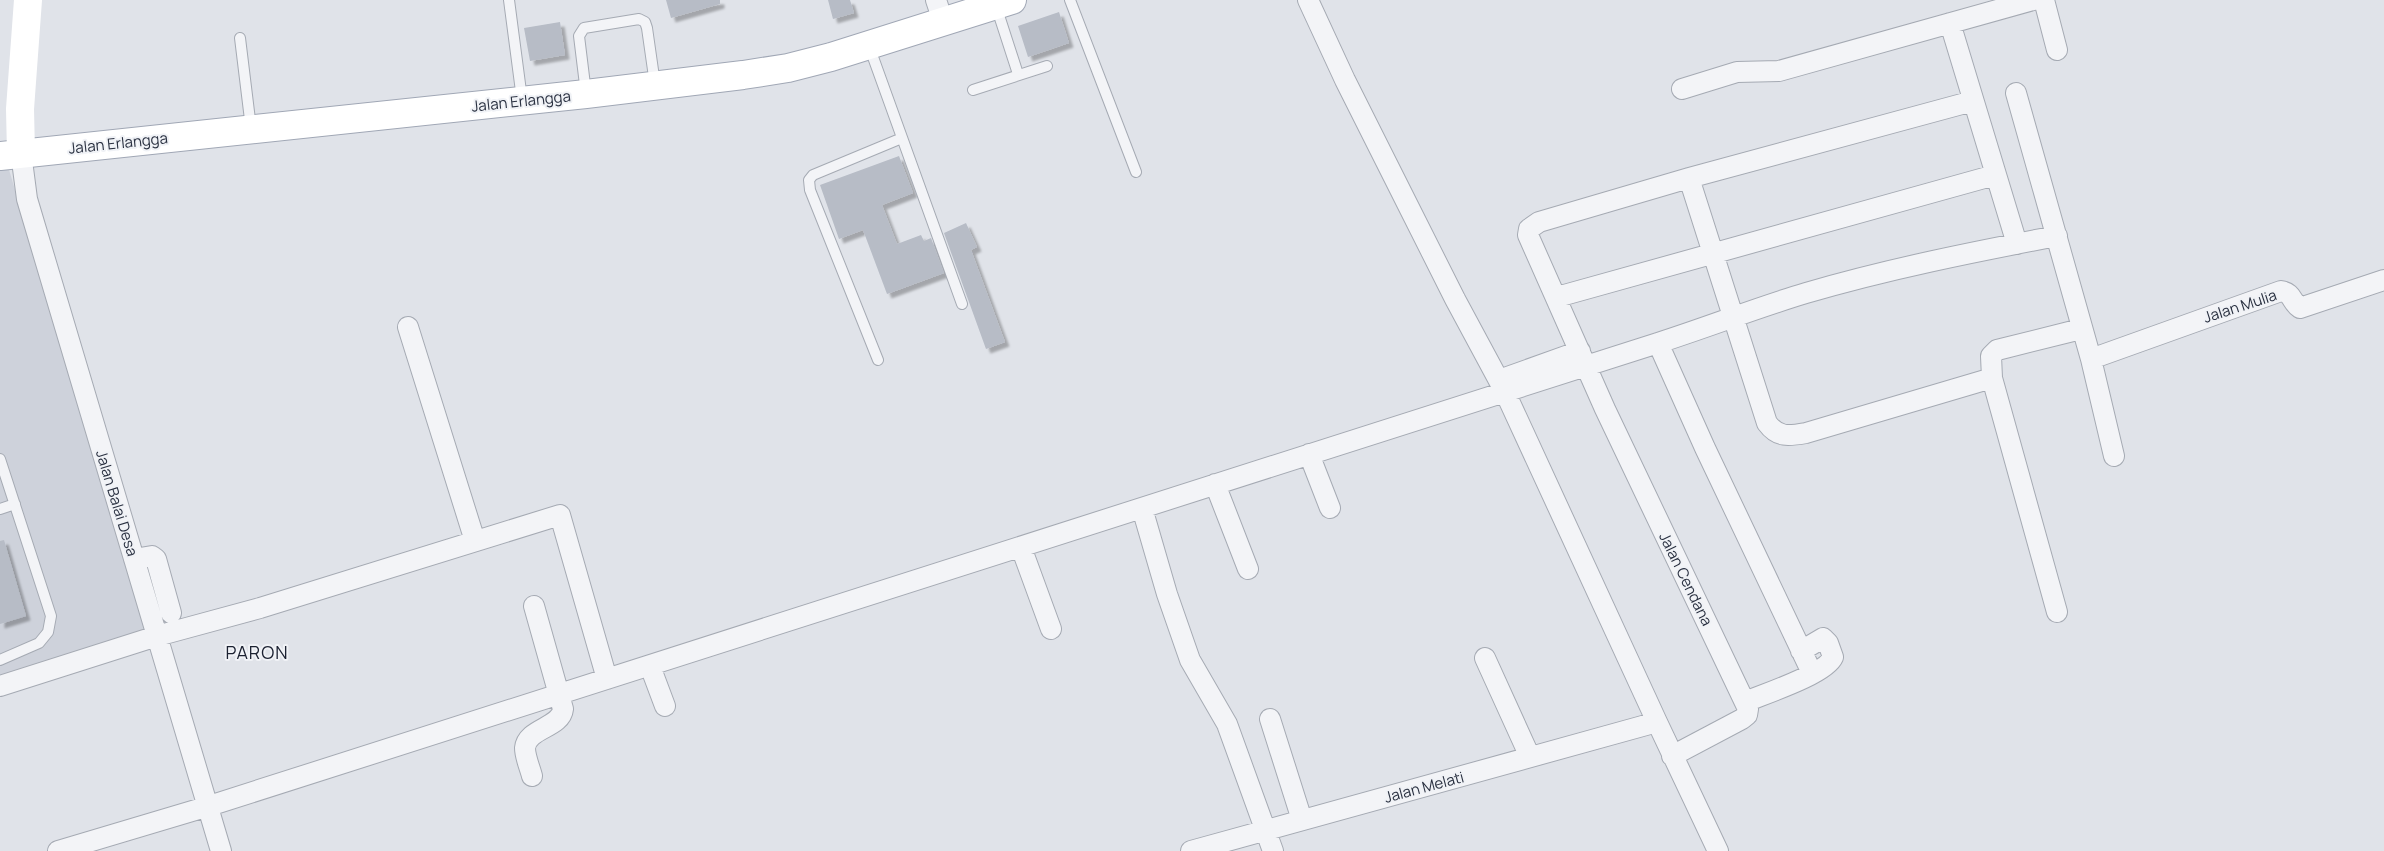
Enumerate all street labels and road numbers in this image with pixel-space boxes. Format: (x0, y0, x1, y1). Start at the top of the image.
street label: Jalan Erlangga (470, 85, 572, 117)
street label: Jalan Erlangga (67, 127, 169, 159)
street label: Jalan Mulia (2201, 284, 2279, 328)
street label: Jalan Balai Desa (91, 447, 143, 559)
street label: Jalan Cendana (1654, 529, 1718, 629)
street label: Jalan Melati (1382, 766, 1466, 808)

